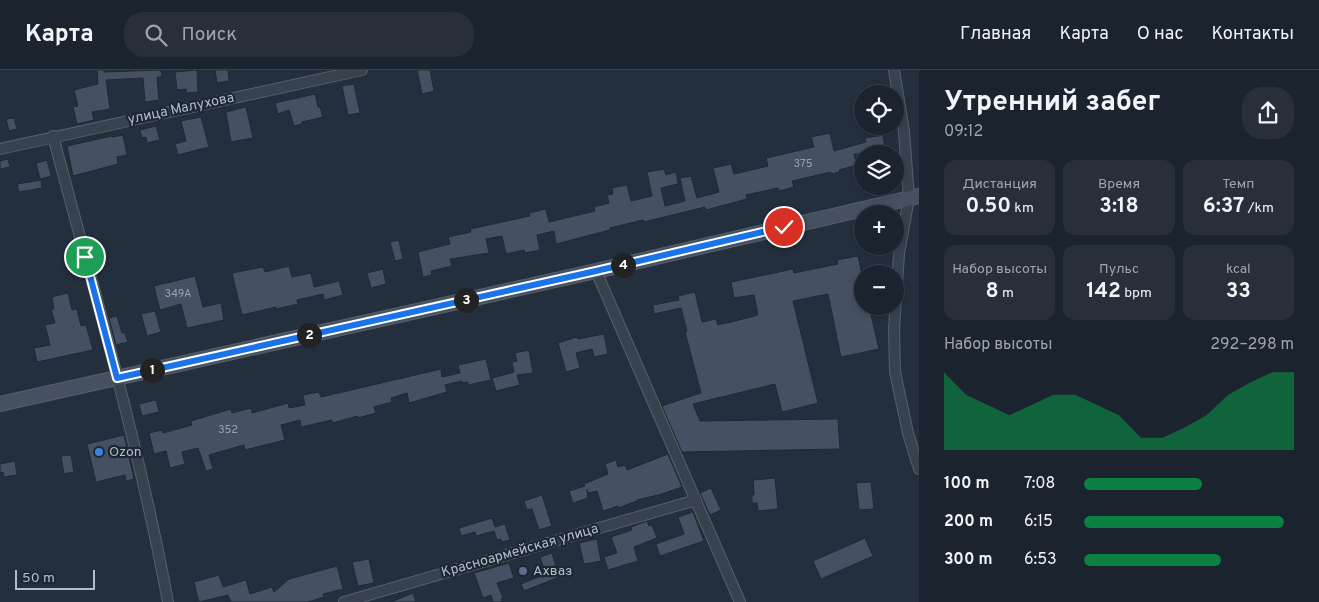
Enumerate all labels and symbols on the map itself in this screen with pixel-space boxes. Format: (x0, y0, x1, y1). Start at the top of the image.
street label: улица Малухова (126, 89, 236, 129)
house number: 375 (793, 157, 813, 171)
pin (763, 206, 805, 248)
pin (64, 236, 106, 278)
pin: 4 (610, 252, 636, 278)
house number: 349А (165, 287, 191, 301)
pin: 3 (454, 288, 478, 312)
pin: 2 (296, 322, 322, 348)
pin: 1 (140, 358, 164, 382)
house number: 352 (218, 423, 238, 437)
place label: Ozon (109, 444, 142, 461)
marker: Ozon (93, 446, 105, 458)
street label: Красноармейская улица (439, 520, 601, 582)
place label: Ахваз (533, 563, 573, 580)
marker: Ахваз (517, 565, 529, 577)
scale bar (15, 567, 95, 590)

